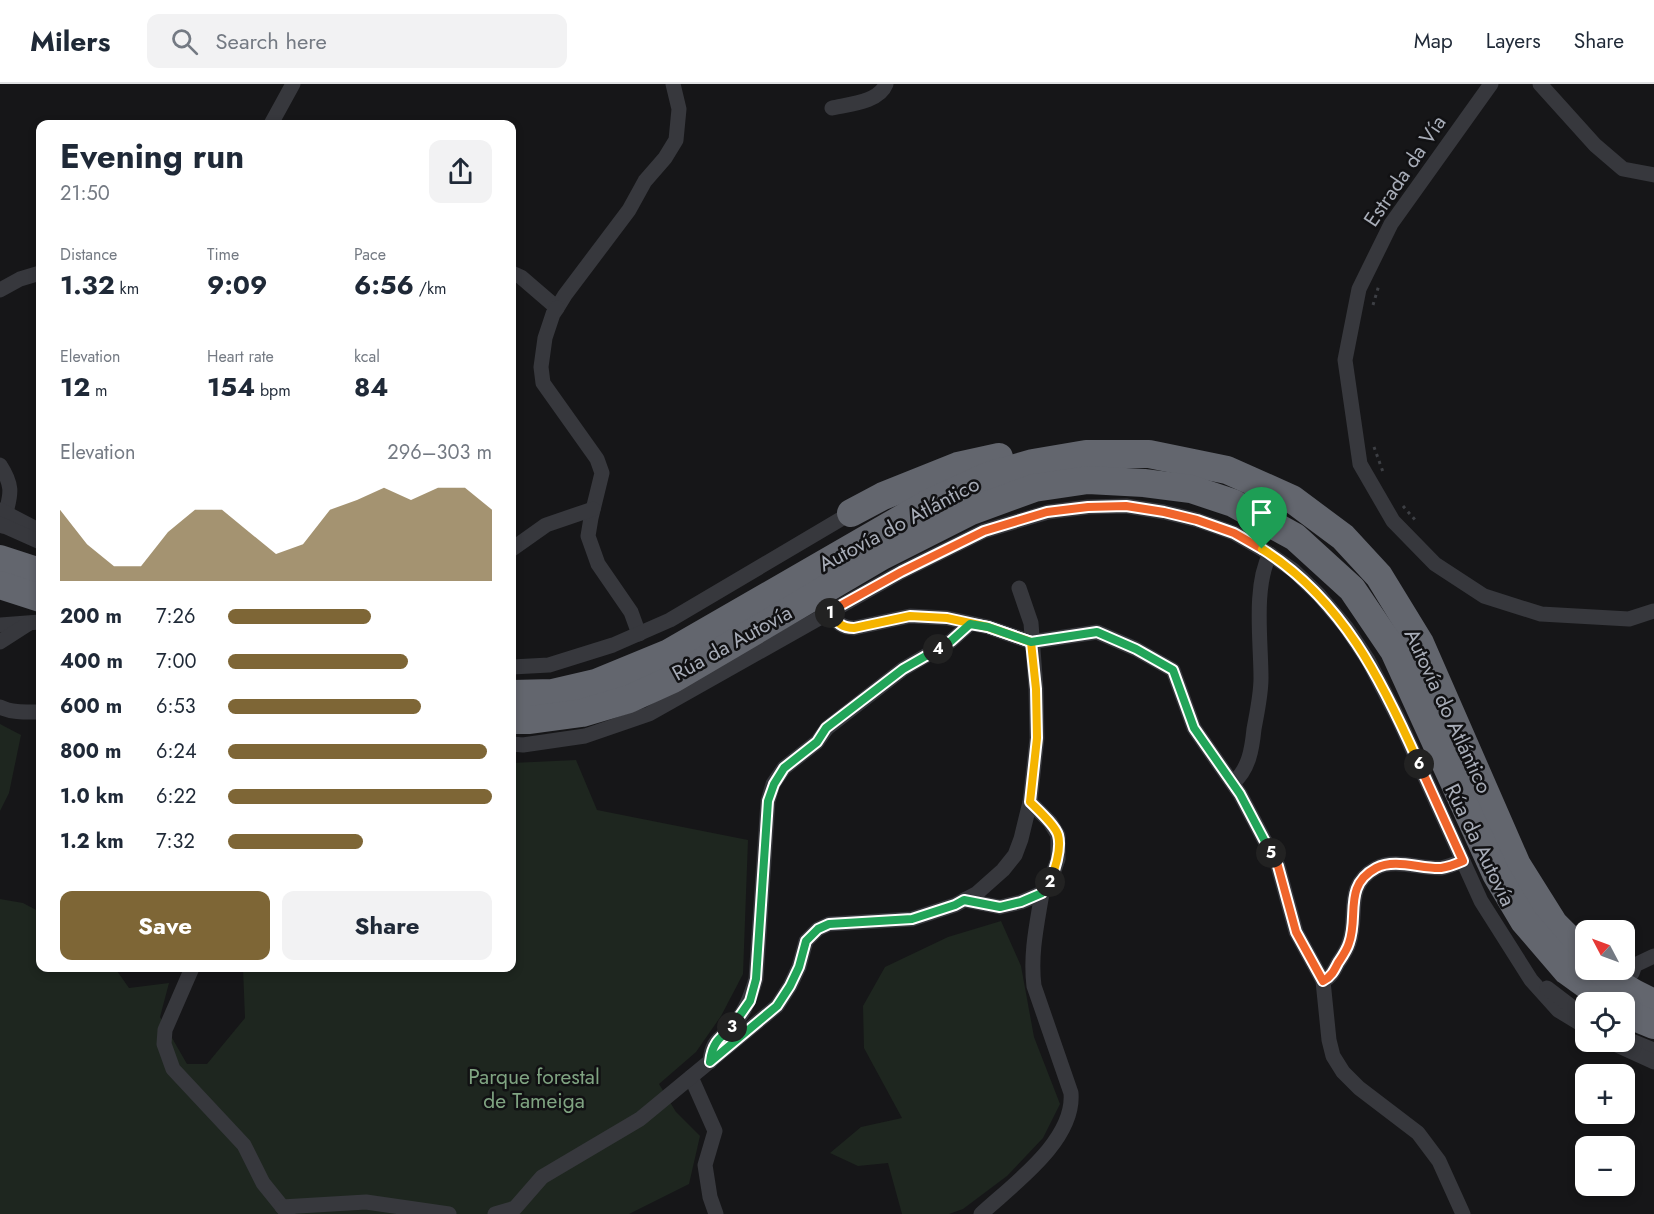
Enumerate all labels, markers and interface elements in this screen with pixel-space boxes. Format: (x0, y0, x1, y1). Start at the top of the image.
search box (147, 14, 567, 68)
text: Milers (30, 21, 111, 62)
icon: search (168, 25, 201, 58)
text: Search here (216, 25, 327, 57)
text: Map (1414, 26, 1453, 56)
text: Layers (1486, 26, 1541, 56)
text: Share (1574, 26, 1624, 56)
street label: Estrada da Vía (1357, 109, 1453, 233)
text: Evening run (60, 133, 244, 180)
button: share (429, 140, 492, 203)
text: 21:50 (60, 179, 110, 208)
text: Distance (60, 243, 117, 266)
text: Time (207, 243, 239, 266)
text: Pace (354, 243, 386, 266)
text: 1.32 (60, 266, 115, 304)
text: 9:09 (207, 266, 267, 304)
text: 6:56 (354, 266, 414, 304)
text: km (115, 277, 139, 300)
text: /km (414, 277, 447, 300)
text: Elevation (60, 345, 120, 368)
text: Heart rate (207, 345, 274, 368)
text: kcal (354, 345, 380, 368)
text: 12 (60, 368, 90, 406)
text: 154 (207, 368, 255, 406)
text: 84 (354, 368, 388, 406)
text: m (90, 379, 108, 402)
text: bpm (255, 379, 291, 402)
text: Elevation (60, 438, 135, 467)
text: 296–303 m (387, 438, 492, 467)
street label: Autovía do Atlántico (813, 469, 985, 579)
pin (1236, 487, 1287, 549)
icon: arrive (1245, 496, 1278, 529)
street label: Rúa da Autovía (667, 598, 797, 688)
pin: 1 (815, 598, 845, 628)
text: 1 (826, 601, 834, 624)
text: 200 m (60, 602, 122, 631)
text: 7:26 (156, 602, 195, 631)
street label: Autovía do Atlántico (1397, 624, 1499, 798)
pin: 4 (923, 634, 953, 664)
text: 4 (932, 637, 944, 660)
text: 400 m (60, 647, 123, 676)
text: 7:00 (156, 647, 197, 676)
text: 600 m (60, 692, 122, 721)
text: 6:53 (156, 692, 196, 721)
text: 800 m (60, 737, 121, 766)
text: 6:24 (156, 737, 197, 766)
pin: 6 (1404, 749, 1434, 779)
text: 6 (1414, 752, 1424, 775)
street label: Rúa da Autovía (1437, 779, 1523, 911)
text: 1.0 km (60, 782, 124, 811)
text: 6:22 (156, 782, 196, 811)
text: 1.2 km (60, 827, 124, 856)
text: 7:32 (156, 827, 195, 856)
pin: 5 (1256, 838, 1286, 868)
text: 5 (1266, 841, 1276, 864)
pin: 2 (1035, 867, 1065, 897)
text: 2 (1045, 870, 1055, 893)
button: Save (60, 891, 270, 960)
button: Share (282, 891, 492, 960)
north arrow (1575, 920, 1635, 980)
map controls (1575, 920, 1635, 1196)
button: locate (1575, 992, 1635, 1052)
pin: 3 (717, 1012, 747, 1042)
text: 3 (727, 1015, 737, 1038)
park label: Parque forestal de Tameiga (468, 1062, 600, 1116)
button: + (1575, 1064, 1635, 1124)
button: − (1575, 1136, 1635, 1196)

